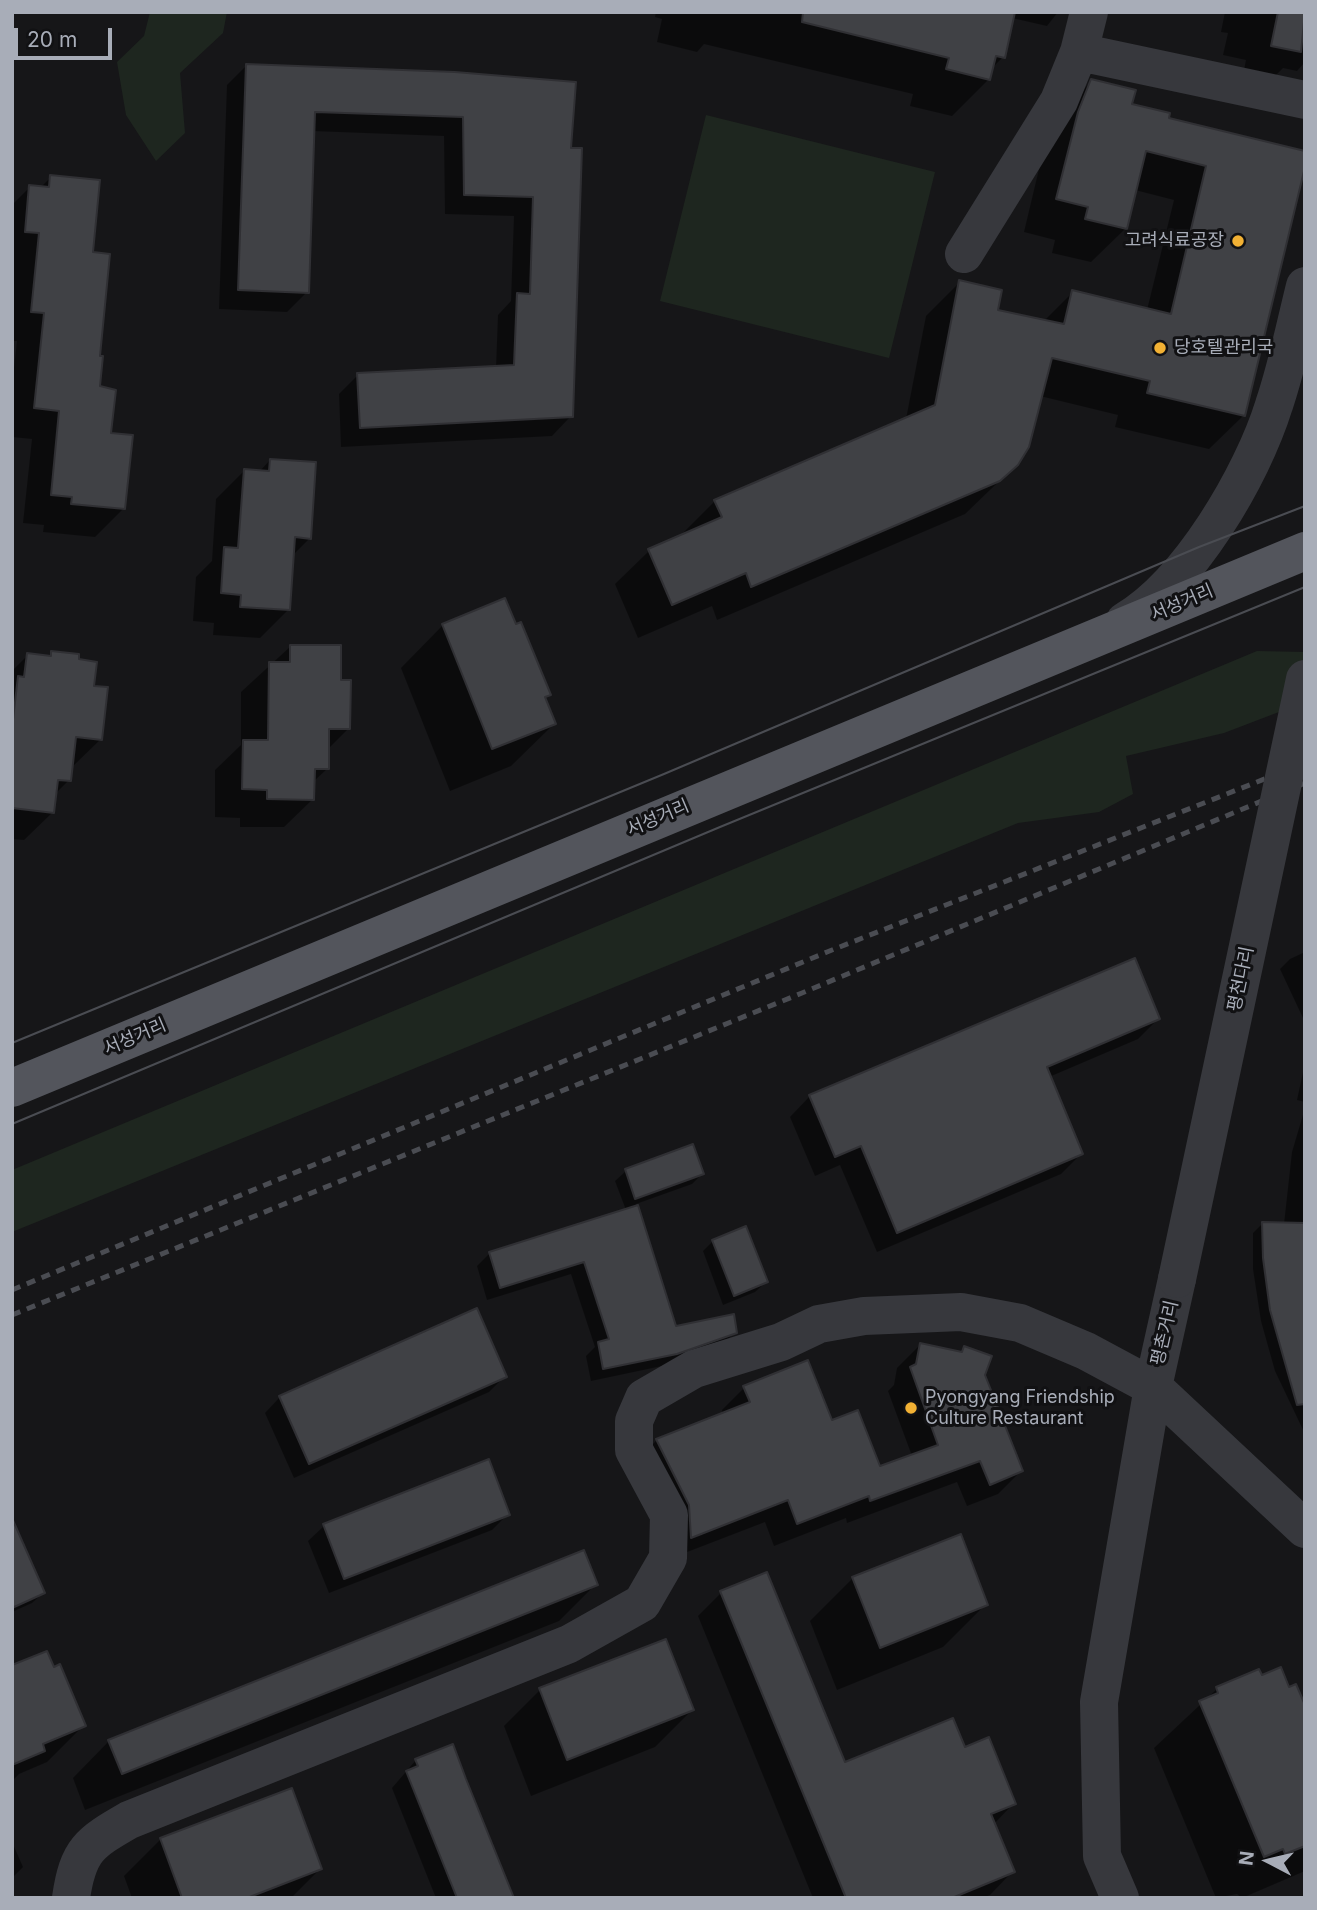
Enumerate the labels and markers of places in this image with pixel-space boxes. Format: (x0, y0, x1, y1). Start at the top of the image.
place label: 고려식료공장 (1125, 230, 1224, 252)
marker: 고려식료공장 (1230, 233, 1246, 249)
place label: 당호텔관리국 (1174, 337, 1273, 359)
marker: 당호텔관리국 (1152, 340, 1168, 356)
place label: Pyongyang Friendship Culture Restaurant (925, 1387, 1115, 1430)
marker: Pyongyang Friendship Culture Restaurant (903, 1400, 919, 1416)

